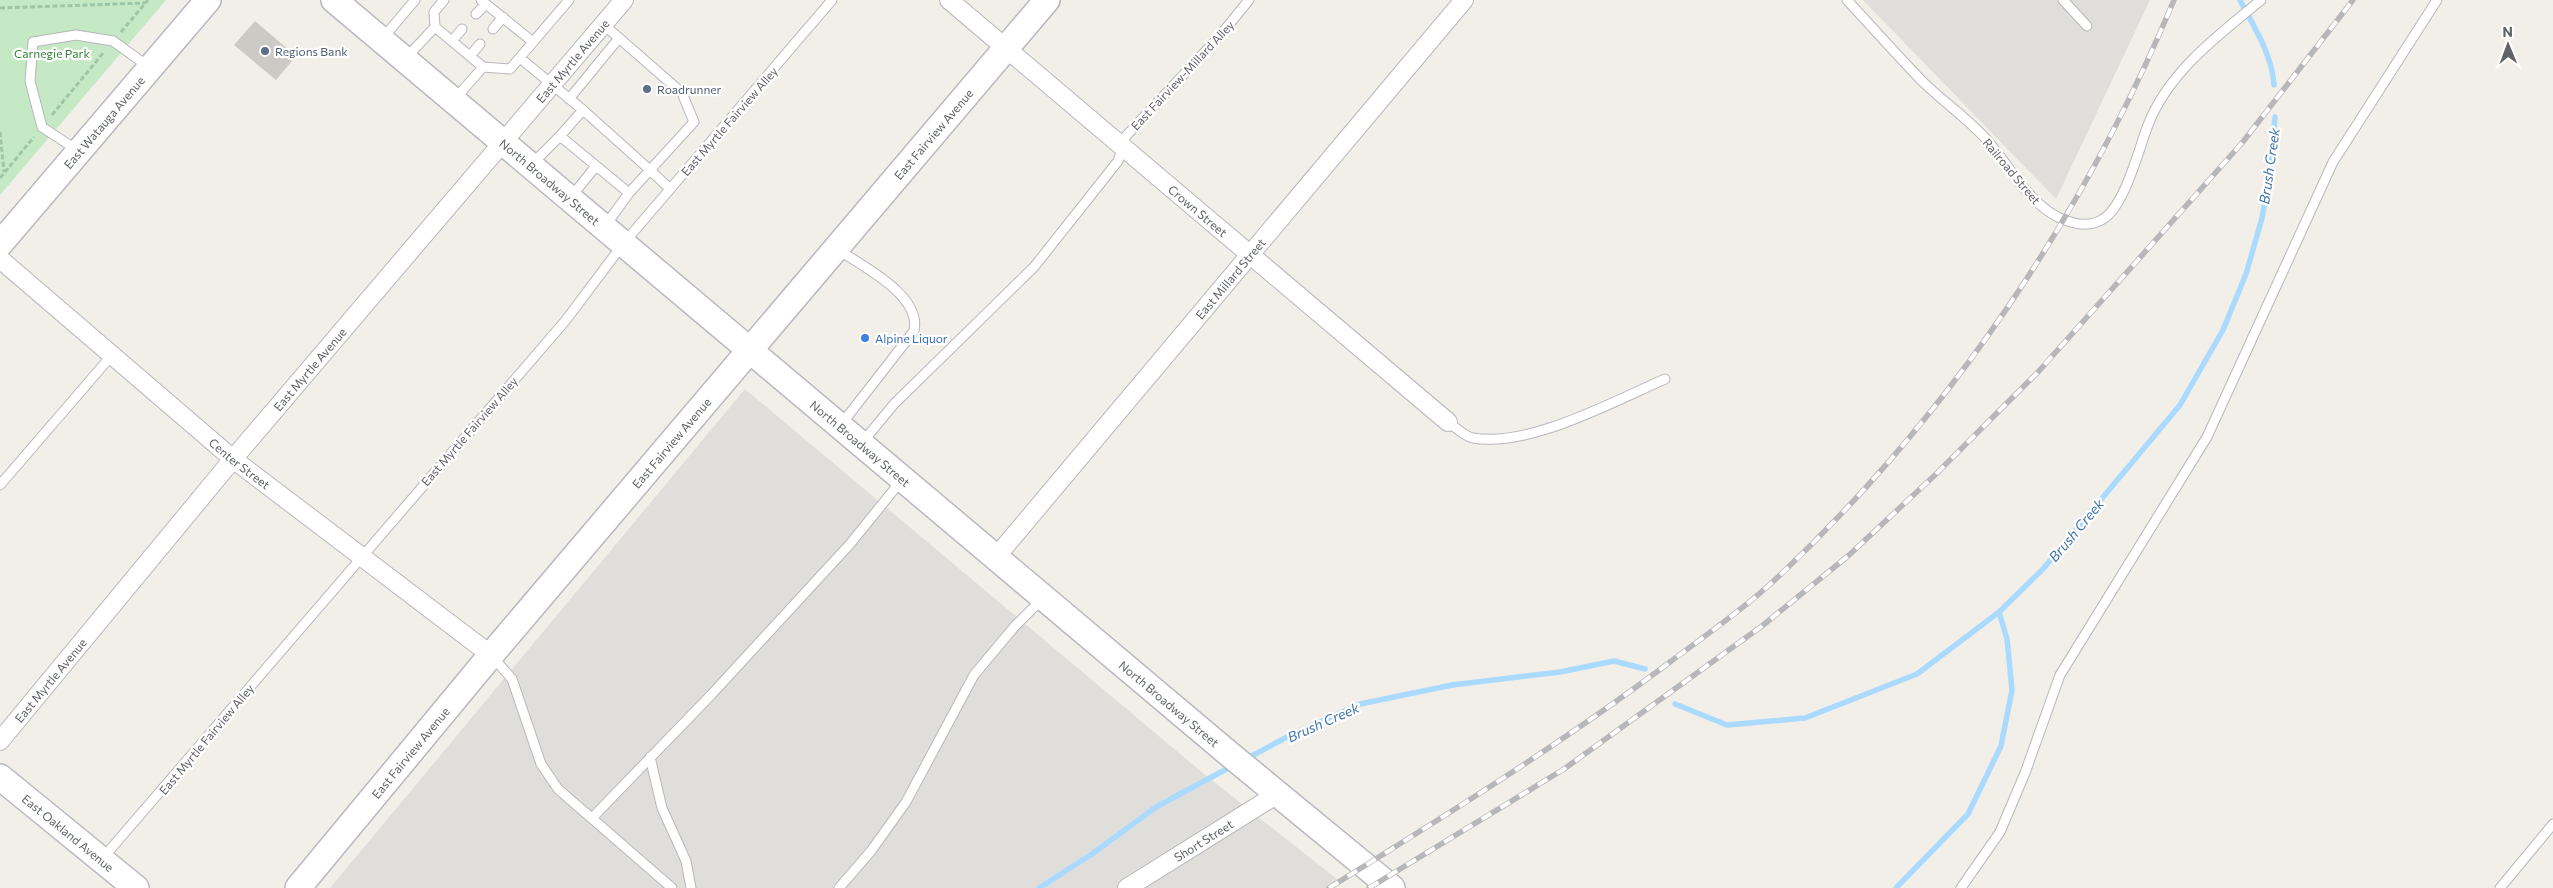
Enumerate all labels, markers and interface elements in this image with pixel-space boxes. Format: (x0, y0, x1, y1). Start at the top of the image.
street label: East Myrtle Avenue (533, 16, 612, 105)
street label: East Fairview-Millard Alley (1128, 17, 1236, 133)
north arrow (2483, 20, 2533, 70)
text: N (2502, 23, 2513, 40)
place label: Regions Bank (275, 44, 348, 58)
marker: Regions Bank (259, 45, 271, 57)
park label: Carnegie Park (14, 46, 90, 60)
street label: East Myrtle Fairview Alley (678, 64, 780, 178)
street label: East Watauga Avenue (61, 73, 147, 171)
place label: Roadrunner (657, 82, 722, 96)
marker: Roadrunner (641, 83, 653, 95)
street label: East Fairview Avenue (891, 86, 976, 182)
water label: Brush Creek (2255, 126, 2283, 205)
street label: Railroad Street (1980, 135, 2044, 207)
street label: North Broadway Street (497, 136, 602, 228)
street label: Crown Street (1166, 182, 1230, 239)
street label: East Millard Street (1192, 235, 1268, 321)
street label: East Myrtle Avenue (270, 325, 349, 413)
place label: Alpine Liquor (875, 331, 948, 345)
marker: Alpine Liquor (859, 332, 871, 344)
street label: East Myrtle Fairview Alley (418, 374, 520, 488)
street label: East Fairview Avenue (629, 395, 714, 491)
street label: North Broadway Street (808, 397, 913, 489)
street label: Center Street (206, 435, 273, 492)
water label: Brush Creek (2045, 495, 2107, 565)
street label: East Myrtle Avenue (12, 635, 89, 725)
street label: North Broadway Street (1117, 658, 1222, 749)
street label: East Myrtle Fairview Alley (156, 681, 256, 797)
water label: Brush Creek (1284, 698, 1362, 745)
street label: East Fairview Avenue (368, 704, 452, 801)
street label: East Oakland Avenue (19, 791, 117, 874)
street label: Short Street (1171, 817, 1236, 864)

